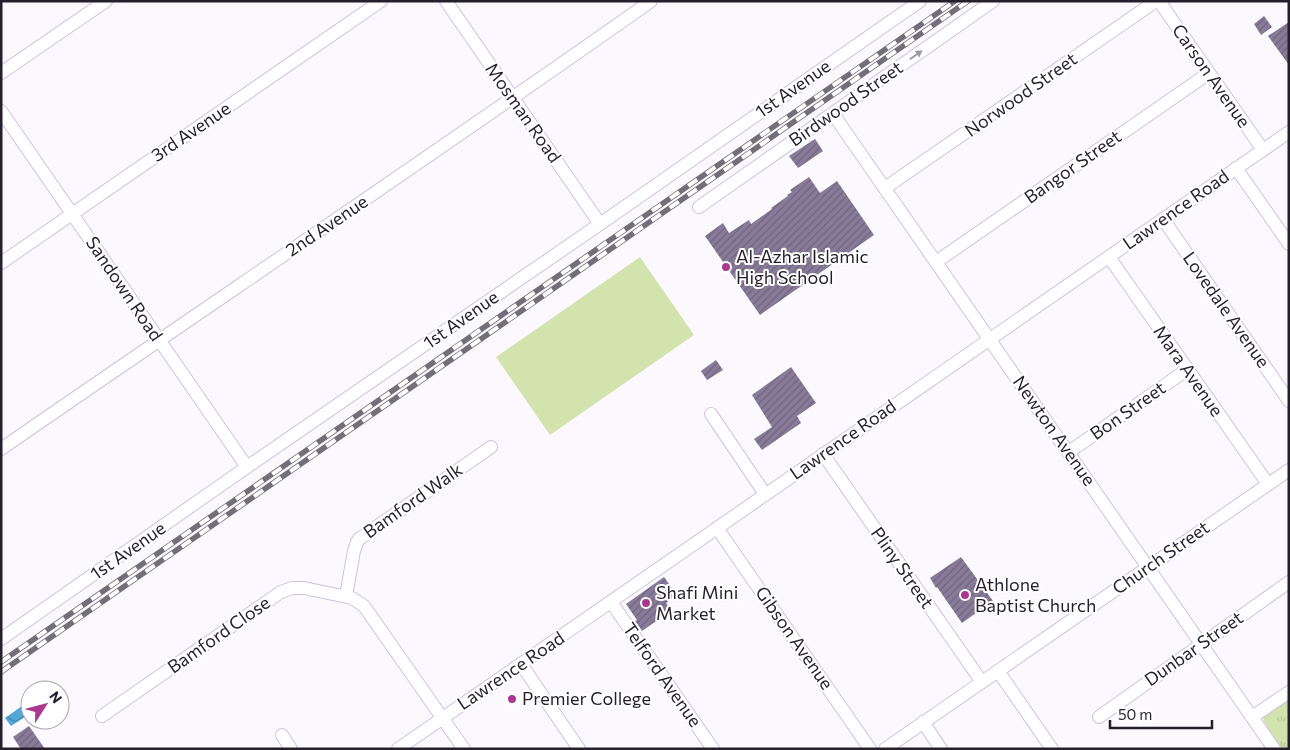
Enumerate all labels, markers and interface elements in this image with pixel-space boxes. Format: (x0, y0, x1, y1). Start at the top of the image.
street label: Carson Avenue (1168, 19, 1256, 131)
street label: Norwood Street (960, 47, 1081, 141)
one-way arrow (909, 50, 922, 60)
street label: 1st Avenue (751, 54, 834, 122)
street label: Birdwood Street (784, 56, 907, 151)
street label: Mosman Road (481, 58, 566, 167)
street label: 3rd Avenue (147, 97, 234, 166)
street label: Bangor Street (1020, 125, 1125, 208)
street label: Lawrence Road (1118, 164, 1233, 254)
street label: 2nd Avenue (281, 190, 372, 261)
street label: Sandown Road (82, 232, 168, 345)
place label: Al-Azhar Islamic High School (736, 245, 869, 288)
street label: Lovedale Avenue (1179, 247, 1275, 372)
marker: Al-Azhar Islamic High School (720, 261, 732, 273)
street label: 1st Avenue (419, 285, 502, 353)
street label: Mara Avenue (1149, 321, 1228, 420)
street label: Newton Avenue (1009, 371, 1101, 490)
street label: Bon Street (1085, 376, 1169, 444)
street label: Lawrence Road (785, 394, 900, 484)
street label: Bamford Walk (359, 458, 466, 542)
street label: 1st Avenue (86, 516, 169, 584)
street label: Church Street (1108, 516, 1213, 599)
street label: Pliny Street (867, 523, 939, 612)
place label: Athlone Baptist Church (975, 573, 1096, 616)
place label: Shafi Mini Market (656, 581, 738, 624)
street label: Gibson Avenue (751, 582, 839, 693)
marker: Athlone Baptist Church (959, 589, 971, 601)
street label: Bamford Close (163, 591, 274, 678)
marker: Shafi Mini Market (640, 597, 652, 609)
street label: Dunbar Street (1140, 606, 1247, 690)
street label: Telford Avenue (619, 618, 707, 731)
street label: Lawrence Road (453, 626, 568, 714)
north arrow (20, 680, 70, 730)
place label: Premier College (522, 687, 651, 709)
text: N (46, 688, 66, 706)
marker: Premier College (506, 693, 518, 705)
scale bar (1110, 698, 1212, 730)
text: 50 m (1118, 705, 1152, 723)

